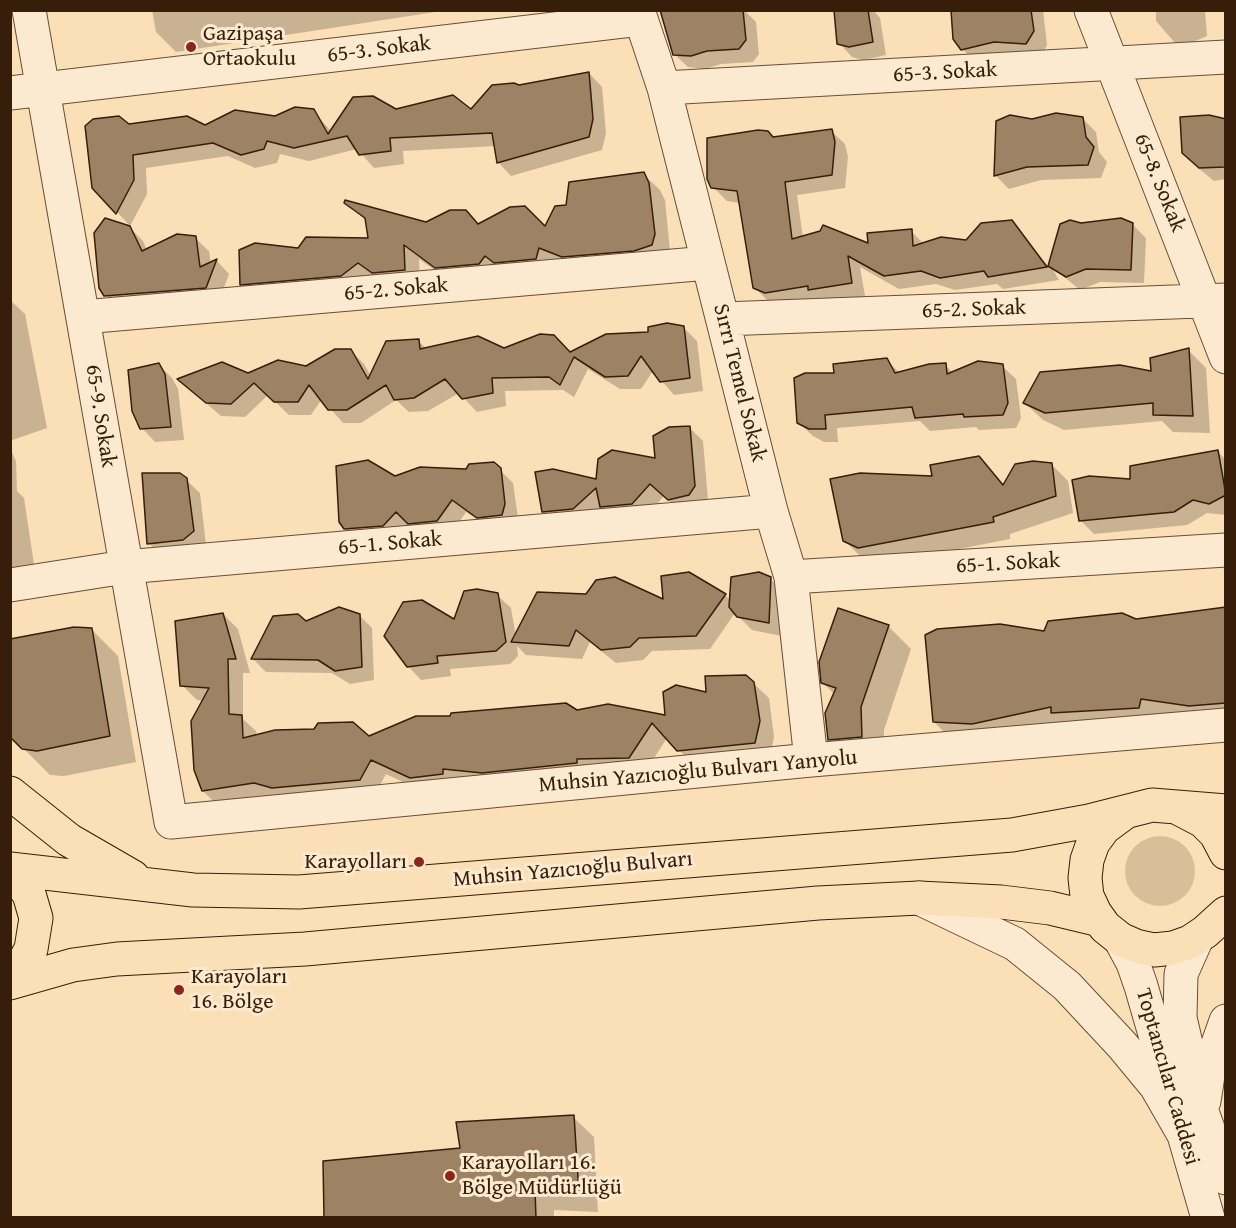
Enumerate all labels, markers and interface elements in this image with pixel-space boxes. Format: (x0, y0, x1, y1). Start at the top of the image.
place label: Gazipaşa Ortaokulu (203, 21, 296, 72)
street label: 65-3. Sokak (326, 31, 432, 69)
marker: Gazipaşa Ortaokulu (184, 40, 198, 54)
street label: 65-3. Sokak (892, 57, 998, 89)
street label: 65-8. Sokak (1127, 130, 1191, 236)
street label: 65-2. Sokak (343, 272, 449, 308)
street label: 65-2. Sokak (921, 295, 1027, 325)
street label: Sırrı Temel Sokak (707, 301, 771, 465)
street label: 65-9. Sokak (79, 362, 121, 470)
street label: 65-1. Sokak (337, 526, 443, 562)
street label: 65-1. Sokak (955, 548, 1061, 580)
street label: Muhsin Yazıcıoğlu Bulvarı Yanyolu (538, 745, 858, 799)
street label: Muhsin Yazıcıoğlu Bulvarı (452, 846, 694, 894)
place label: Karayolları (305, 849, 407, 875)
marker: Karayolları (412, 855, 426, 869)
place label: Karayoları 16. Bölge (191, 964, 287, 1016)
marker: Karayoları 16. Bölge (172, 983, 186, 997)
street label: Toptancılar Caddesi (1129, 986, 1205, 1168)
place label: Karayolları 16. Bölge Müdürlüğü (462, 1150, 622, 1202)
marker: Karayolları 16. Bölge Müdürlüğü (443, 1169, 457, 1183)

